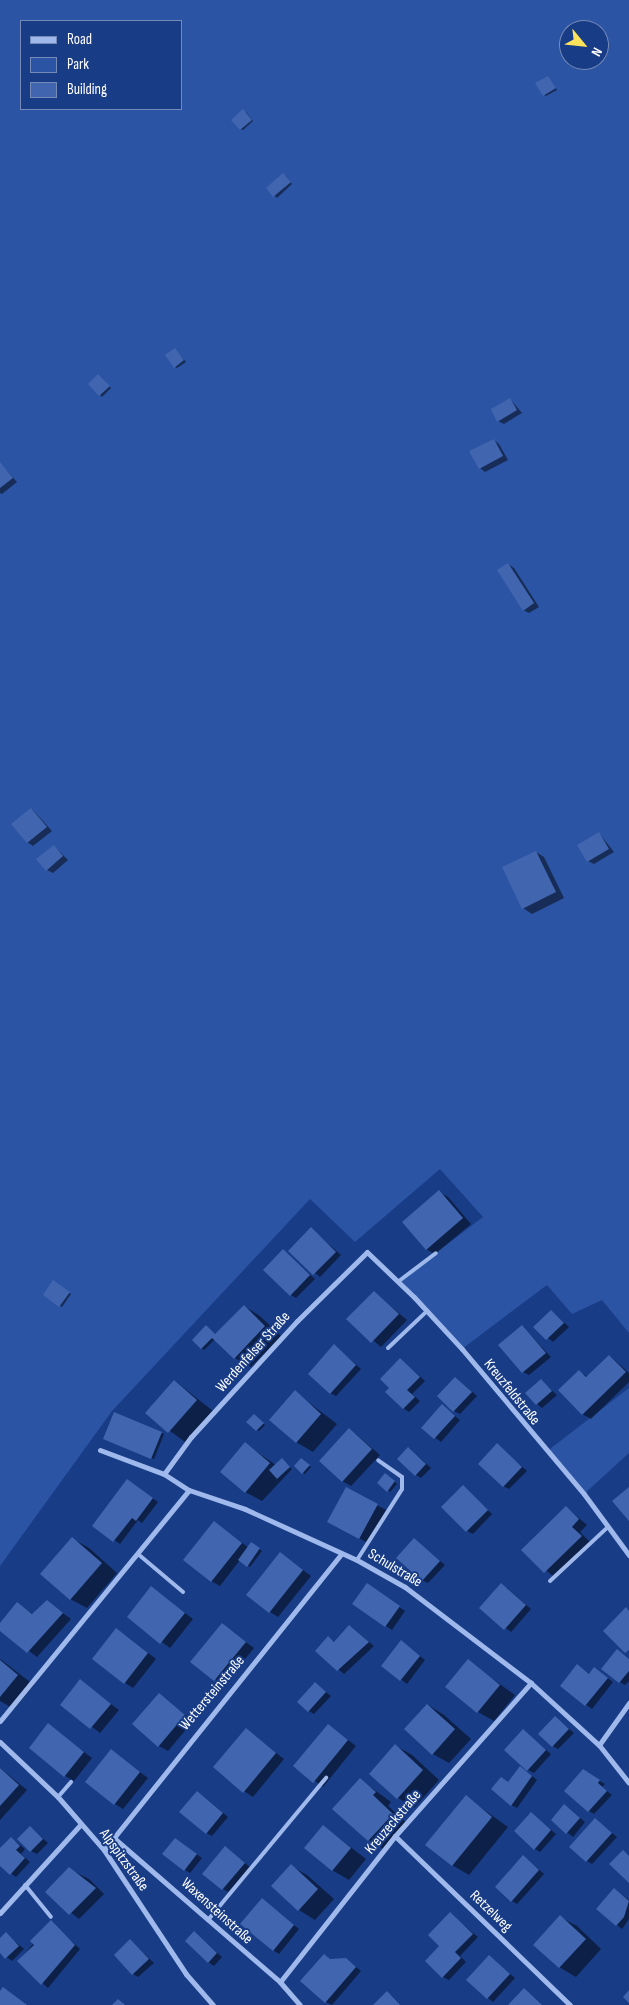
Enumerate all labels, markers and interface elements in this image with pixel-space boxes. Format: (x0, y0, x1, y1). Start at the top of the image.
legend (20, 20, 182, 110)
north arrow (559, 20, 609, 70)
text: Road (67, 30, 92, 49)
text: N (588, 45, 606, 59)
text: Park (67, 55, 89, 74)
text: Building (67, 80, 107, 99)
street label: Werdenfelser Straße (212, 1308, 294, 1396)
street label: Kreuzfeldstraße (480, 1355, 544, 1429)
street label: Schulstraße (365, 1545, 425, 1591)
street label: Wettersteinstraße (176, 1652, 248, 1734)
street label: Kreuzeckstraße (361, 1786, 425, 1858)
street label: Alpspitzstraße (96, 1826, 152, 1894)
street label: Waxensteinstraße (177, 1874, 257, 1948)
street label: Retzelweg (466, 1887, 516, 1935)

